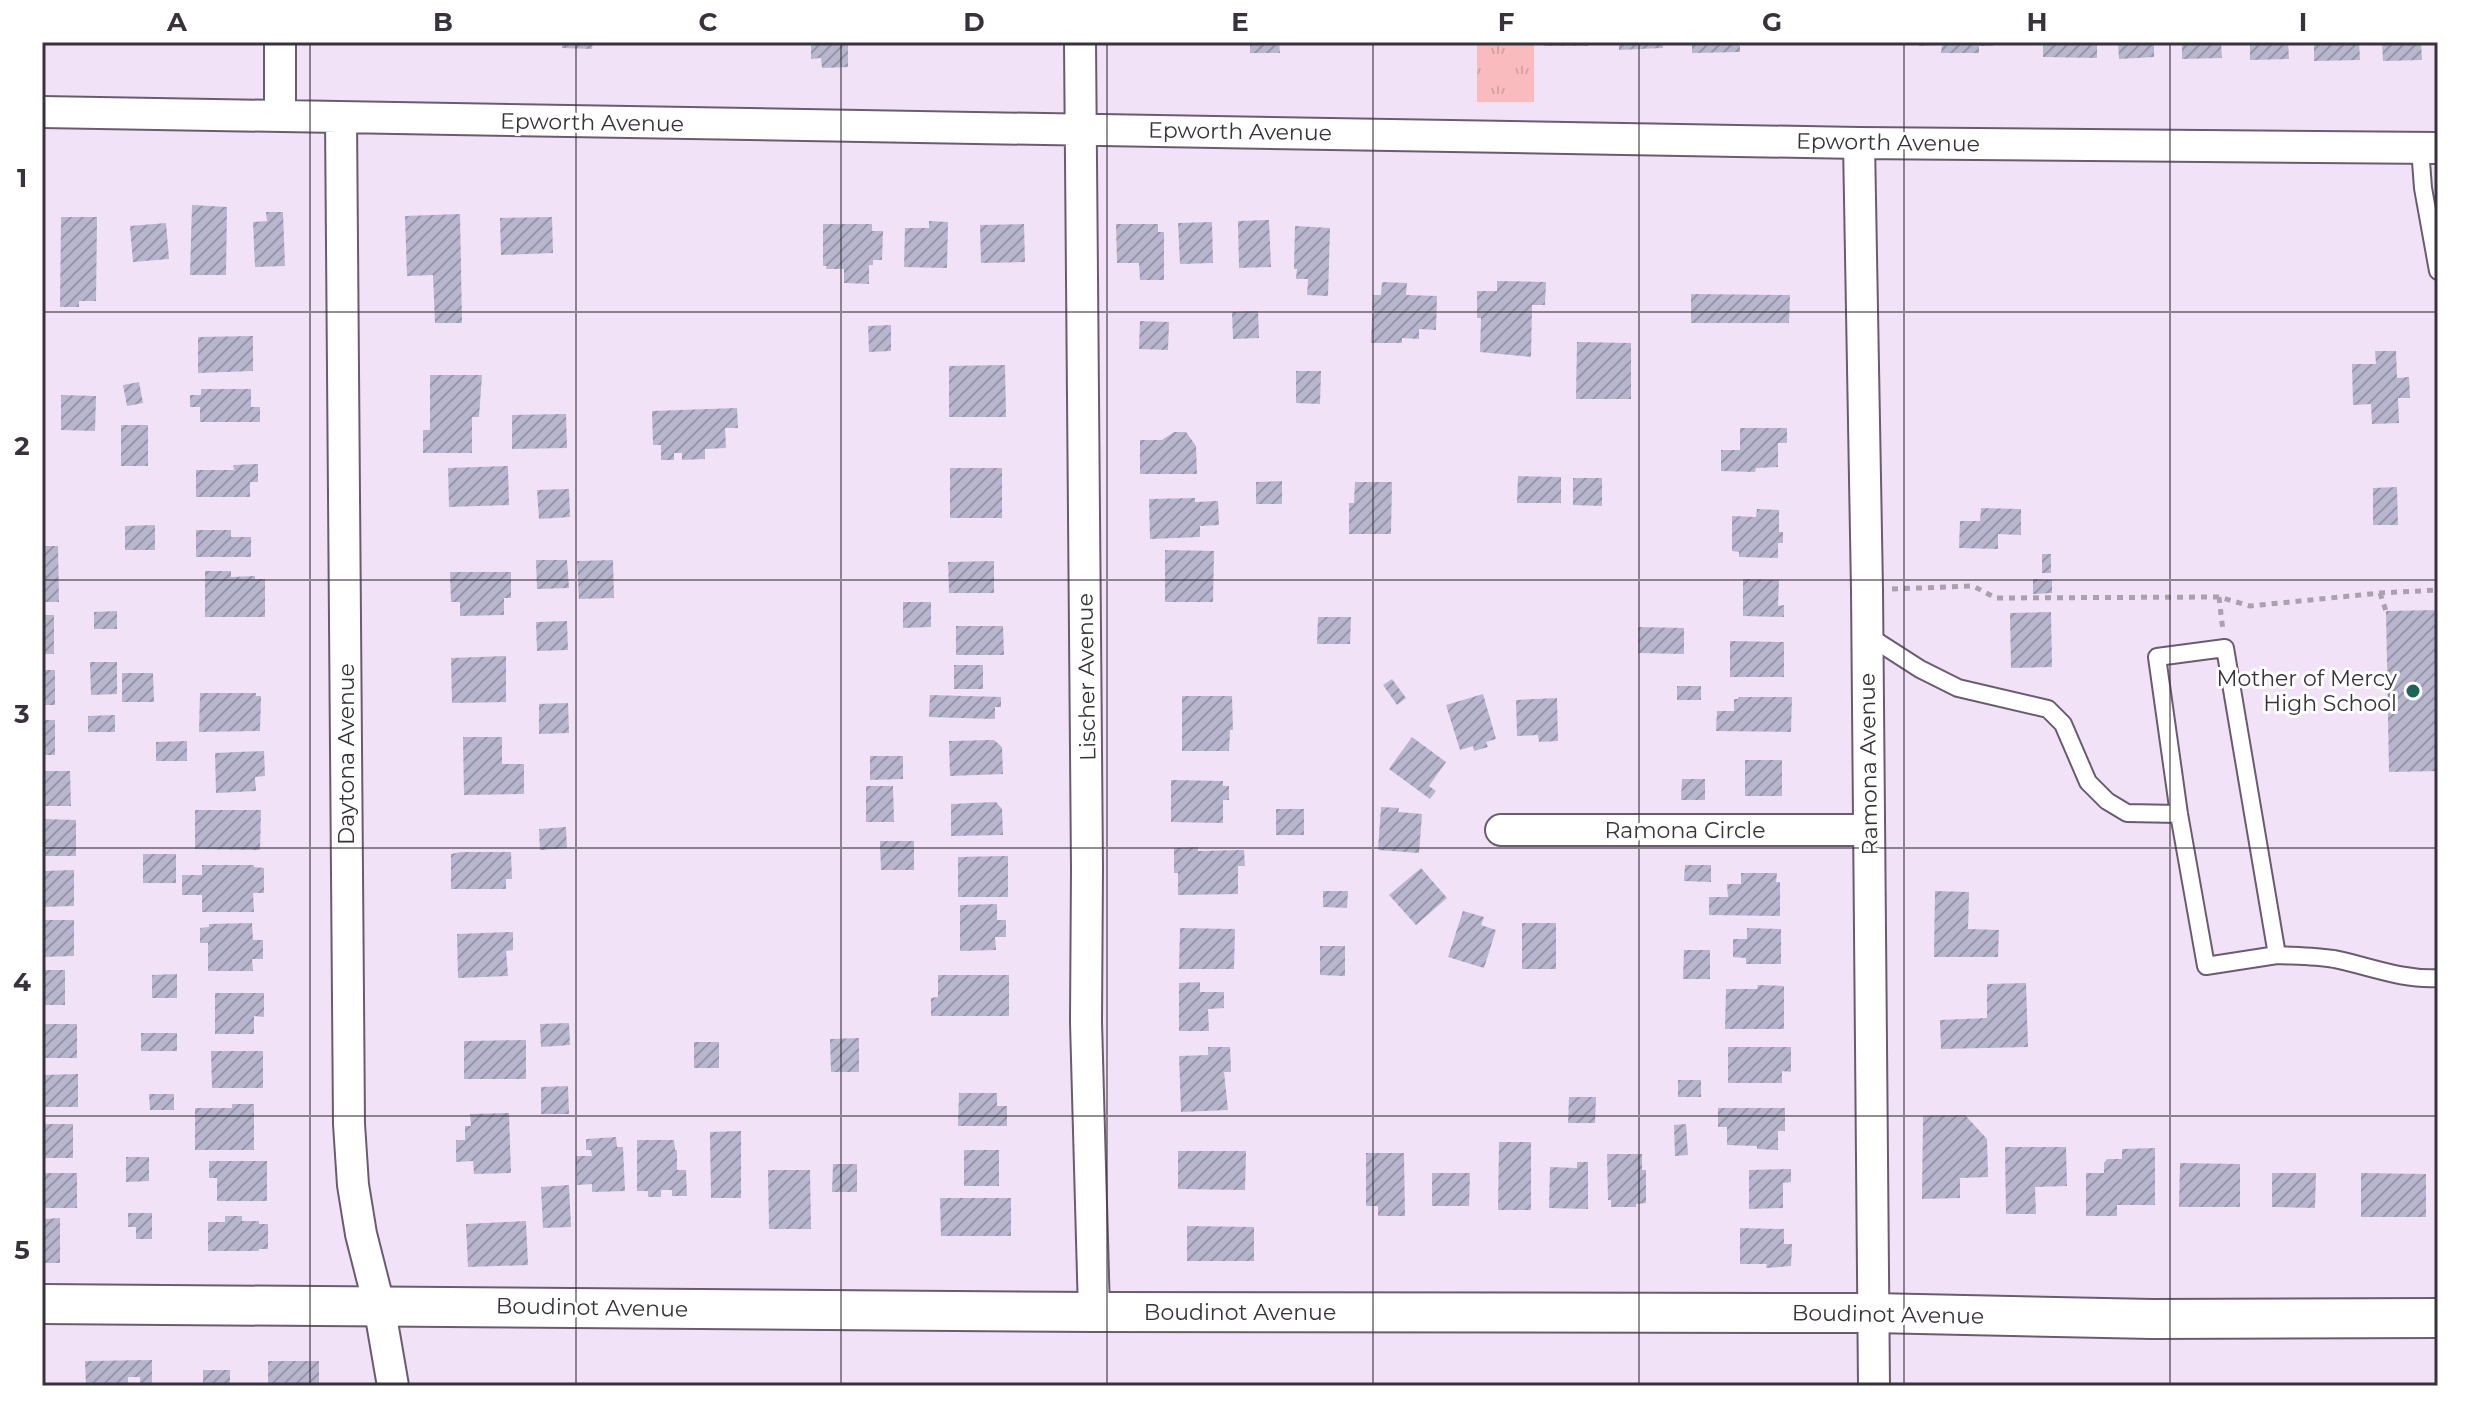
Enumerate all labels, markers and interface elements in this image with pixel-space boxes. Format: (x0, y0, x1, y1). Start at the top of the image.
text: A (166, 6, 188, 38)
text: B (433, 6, 453, 38)
text: C (699, 6, 718, 38)
text: D (963, 6, 985, 38)
text: E (1231, 6, 1249, 38)
text: F (1498, 6, 1514, 38)
text: G (1762, 6, 1782, 38)
text: H (2026, 6, 2048, 38)
text: I (2299, 6, 2307, 38)
street label: Epworth Avenue (500, 107, 684, 138)
street label: Epworth Avenue (1148, 116, 1332, 147)
street label: Epworth Avenue (1796, 127, 1980, 158)
text: 1 (17, 162, 27, 194)
text: 2 (14, 430, 30, 462)
street label: Lischer Avenue (1072, 593, 1101, 761)
street label: Daytona Avenue (333, 663, 360, 845)
place label: Mother of Mercy High School (2216, 665, 2397, 717)
street label: Ramona Avenue (1853, 672, 1884, 855)
marker: Mother of Mercy High School (2404, 682, 2422, 700)
text: 3 (13, 698, 30, 730)
street label: Ramona Circle (1604, 817, 1766, 844)
text: 4 (13, 966, 31, 998)
text: 5 (14, 1234, 30, 1266)
street label: Boudinot Avenue (496, 1292, 688, 1323)
street label: Boudinot Avenue (1144, 1299, 1336, 1326)
street label: Boudinot Avenue (1792, 1299, 1984, 1330)

